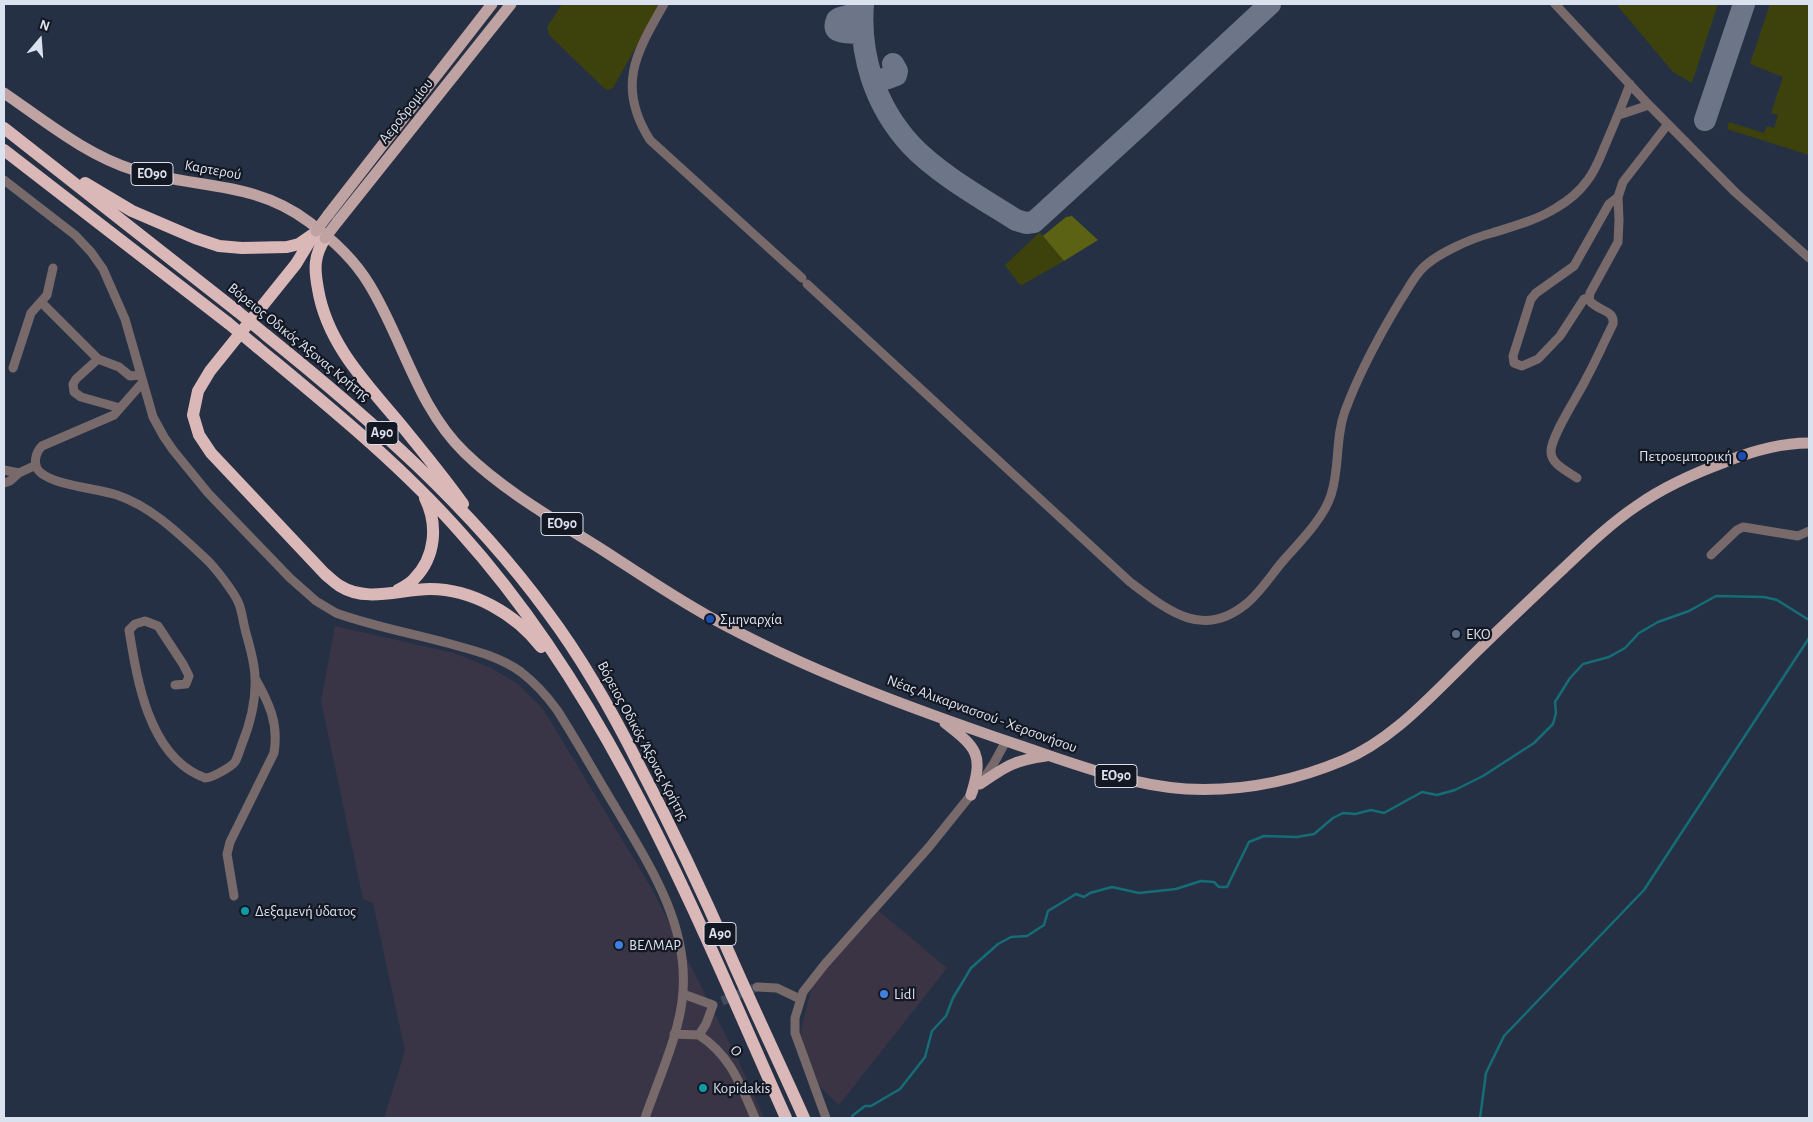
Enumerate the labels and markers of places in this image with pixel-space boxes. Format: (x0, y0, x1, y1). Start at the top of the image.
place label: Πετροεμπορική (1639, 447, 1732, 465)
marker: Πετροεμπορική (1736, 450, 1748, 462)
place label: Σμηναρχία (720, 610, 782, 628)
marker: Σμηναρχία (704, 613, 716, 625)
place label: EKO (1466, 625, 1491, 643)
marker: EKO (1450, 628, 1462, 640)
place label: Δεξαμενή ύδατος (255, 902, 356, 920)
marker: Δεξαμενή ύδατος (239, 905, 251, 917)
place label: ΒΕΛΜΑΡ (629, 936, 681, 954)
marker: ΒΕΛΜΑΡ (613, 939, 625, 951)
place label: Lidl (894, 985, 915, 1003)
marker: Lidl (878, 988, 890, 1000)
place label: Kopidakis (713, 1079, 770, 1097)
marker: Kopidakis (697, 1082, 709, 1094)

